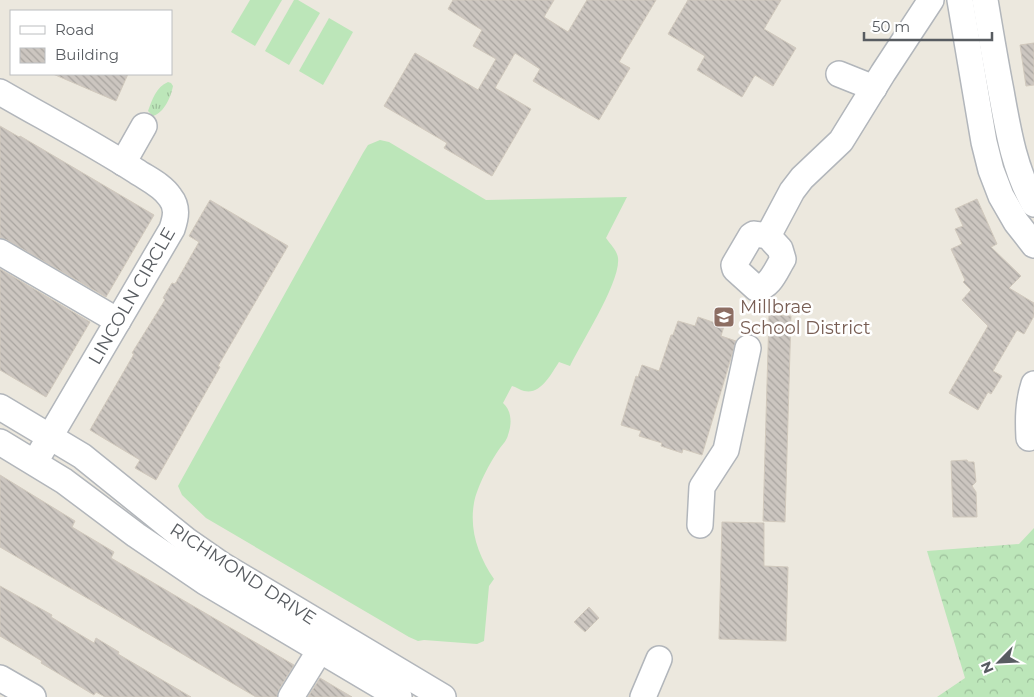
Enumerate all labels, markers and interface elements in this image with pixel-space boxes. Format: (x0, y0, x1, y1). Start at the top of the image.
legend (10, 10, 172, 75)
scale bar (864, 10, 992, 42)
text: 50 m (872, 17, 910, 36)
text: Road (55, 20, 94, 39)
text: Building (55, 45, 119, 64)
street label: LINCOLN CIRCLE (84, 224, 180, 368)
place label: Millbrae School District (740, 296, 871, 339)
school or university icon: Millbrae School District (712, 305, 736, 329)
street label: RICHMOND DRIVE (166, 519, 320, 629)
north arrow (974, 637, 1024, 687)
text: N (977, 658, 998, 676)

